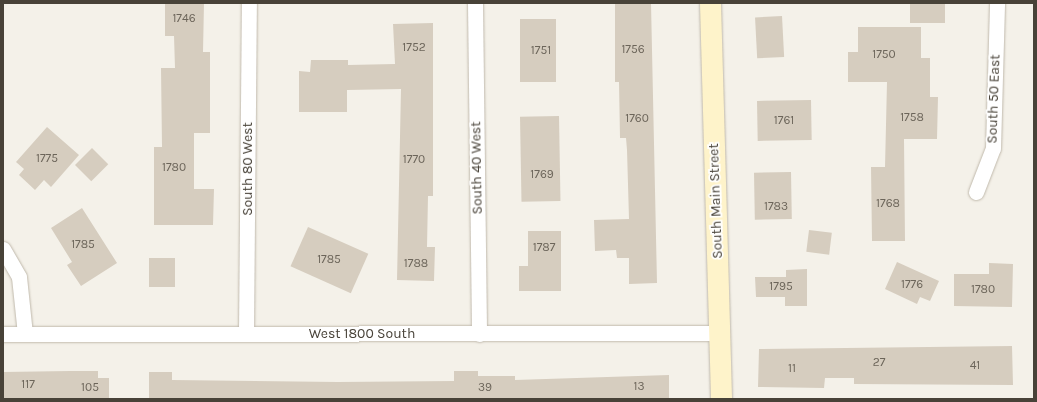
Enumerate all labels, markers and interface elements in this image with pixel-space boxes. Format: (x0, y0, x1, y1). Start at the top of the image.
house number: 1746 (172, 12, 196, 26)
house number: 1752 (402, 41, 426, 55)
house number: 1756 (621, 43, 645, 57)
house number: 1751 (531, 44, 551, 58)
house number: 1750 (872, 48, 896, 62)
street label: South 50 East (984, 54, 1004, 144)
house number: 1758 (900, 111, 924, 125)
house number: 1760 (625, 112, 649, 126)
house number: 1761 (774, 114, 794, 128)
street label: South 40 West (468, 121, 486, 215)
street label: South 80 West (240, 122, 256, 216)
street label: South Main Street (706, 143, 726, 259)
house number: 1775 (36, 152, 58, 166)
house number: 1770 (403, 153, 425, 167)
house number: 1780 (162, 161, 186, 175)
house number: 1769 (530, 168, 554, 182)
house number: 1768 (876, 197, 900, 211)
house number: 1783 (764, 200, 788, 214)
house number: 1785 (71, 238, 95, 252)
house number: 1787 (533, 241, 555, 255)
house number: 1785 (317, 253, 341, 267)
house number: 1788 (404, 257, 428, 271)
house number: 1776 (901, 278, 923, 292)
house number: 1795 (769, 280, 793, 294)
house number: 1780 (971, 283, 995, 297)
street label: West 1800 South (309, 326, 415, 342)
house number: 27 (873, 356, 885, 370)
house number: 41 (970, 359, 980, 373)
house number: 11 (788, 362, 796, 376)
house number: 117 (21, 378, 35, 392)
house number: 13 (633, 380, 645, 394)
house number: 105 (81, 381, 99, 395)
house number: 39 (478, 381, 492, 395)

